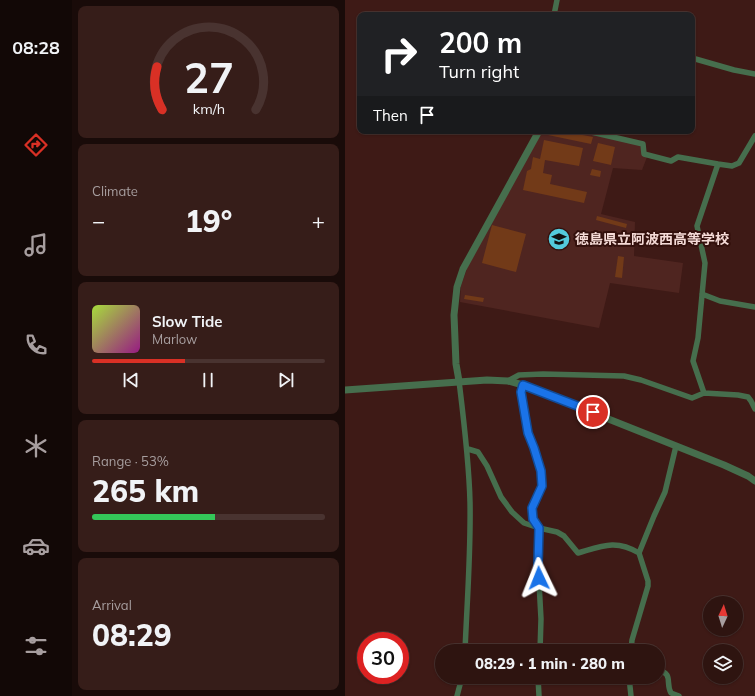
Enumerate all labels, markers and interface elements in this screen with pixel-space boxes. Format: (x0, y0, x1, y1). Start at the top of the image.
text: 200 m (439, 25, 522, 60)
icon: right (373, 28, 425, 80)
text: 08:28 (12, 36, 60, 59)
text: 27 (184, 51, 233, 103)
text: Turn right (439, 60, 519, 83)
text: km/h (192, 100, 225, 118)
icon: arrive (416, 104, 438, 126)
text: Then (373, 106, 408, 125)
icon: directions (22, 131, 50, 159)
text: Climate (92, 183, 138, 199)
text: 19° (185, 202, 232, 240)
text: − (92, 207, 105, 235)
text: + (312, 207, 325, 235)
school or university icon: 徳島県立阿波西高等学校 (546, 226, 572, 252)
place label: 徳島県立阿波西高等学校 (575, 230, 729, 248)
icon: music (22, 231, 50, 259)
text: Slow Tide (152, 312, 222, 331)
icon: phone (22, 331, 50, 359)
text: Marlow (152, 331, 197, 347)
icon: previous (120, 369, 142, 391)
icon: pause (197, 369, 219, 391)
icon: next (275, 369, 297, 391)
pin (576, 395, 610, 429)
icon: arrive (582, 401, 604, 423)
icon: climate (22, 432, 50, 460)
text: Range · 53% (92, 453, 169, 469)
text: 265 km (92, 472, 199, 510)
icon: car (22, 532, 50, 560)
position arrow (518, 557, 560, 599)
north arrow (703, 596, 743, 636)
map controls (703, 596, 743, 684)
text: Arrival (92, 597, 132, 613)
text: 08:29 (92, 616, 172, 654)
icon: filters (22, 632, 50, 660)
speed limit sign: 30 (357, 632, 409, 684)
button: layers (703, 644, 743, 684)
text: 08:29 · 1 min · 280 m (475, 654, 625, 673)

